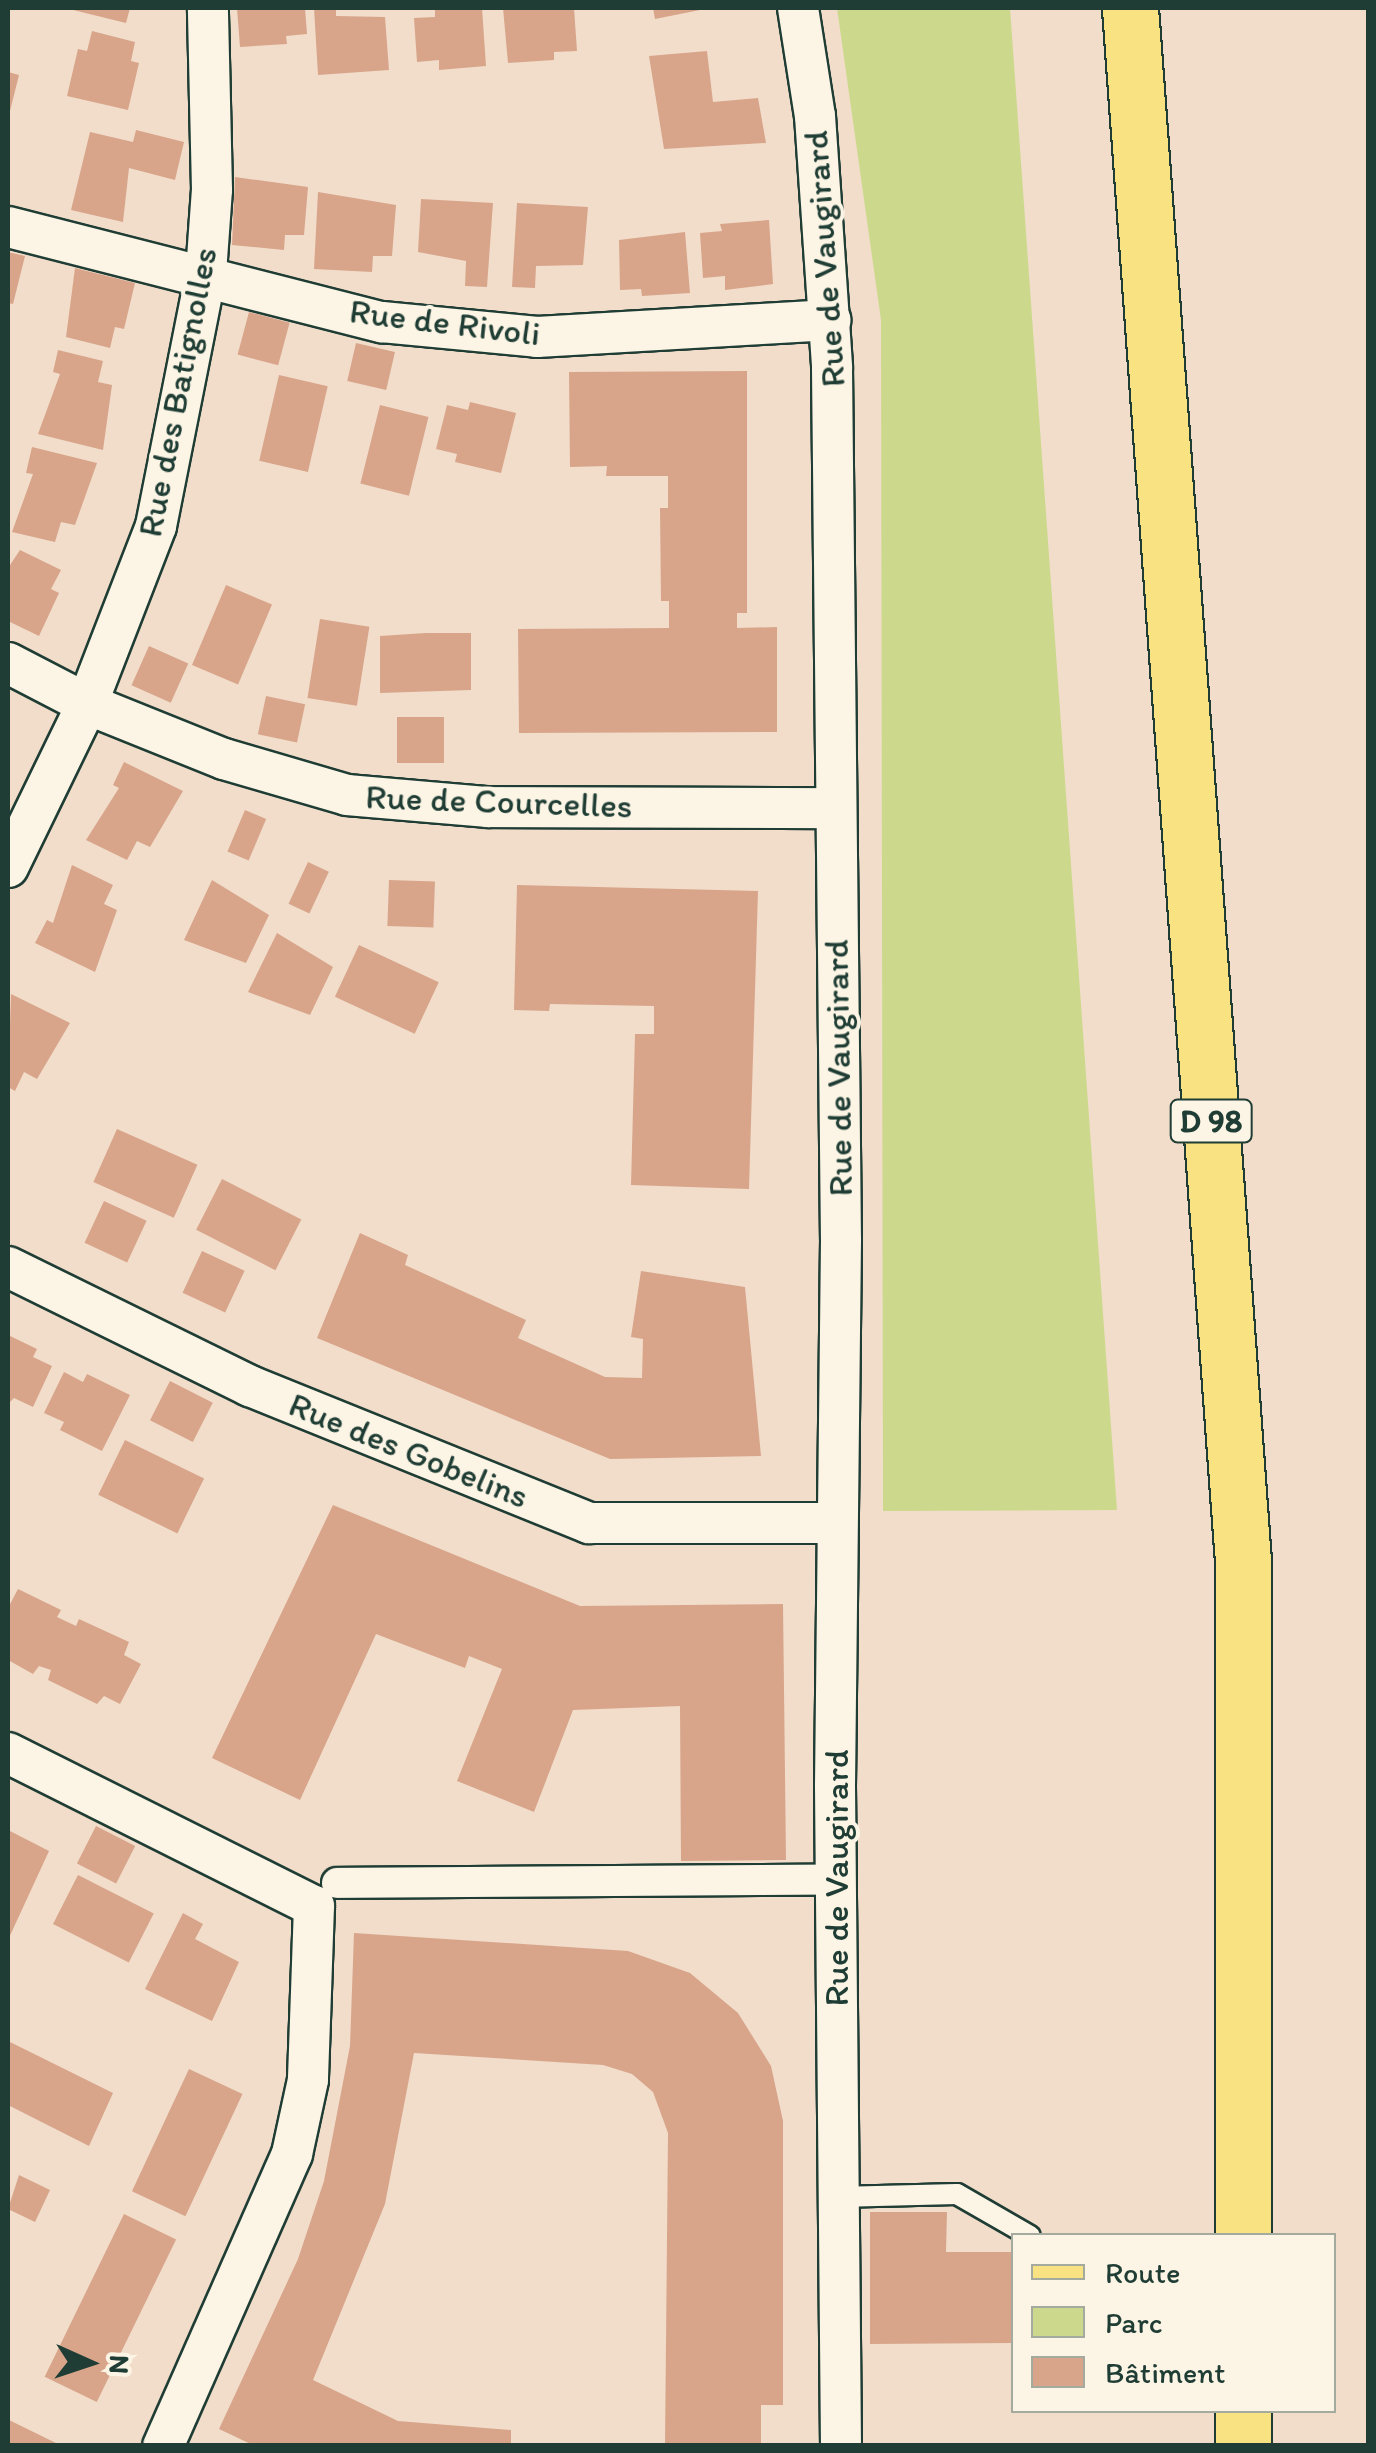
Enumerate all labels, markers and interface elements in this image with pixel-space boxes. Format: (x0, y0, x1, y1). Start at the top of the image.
street label: Rue de Vaugirard (794, 129, 854, 389)
street label: Rue des Batignolles (128, 243, 226, 541)
street label: Rue de Rivoli (347, 289, 543, 355)
street label: Rue de Courcelles (365, 775, 633, 827)
street label: Rue de Vaugirard (815, 939, 861, 1197)
road number: D 98 (1168, 1094, 1254, 1148)
street label: Rue des Gobelins (283, 1383, 535, 1517)
street label: Rue de Vaugirard (815, 1750, 857, 2006)
legend (1011, 2233, 1336, 2413)
text: Route (1105, 2254, 1180, 2291)
text: Parc (1105, 2304, 1162, 2341)
north arrow (40, 2313, 140, 2413)
text: N (102, 2354, 137, 2375)
text: Bâtiment (1105, 2354, 1226, 2391)

